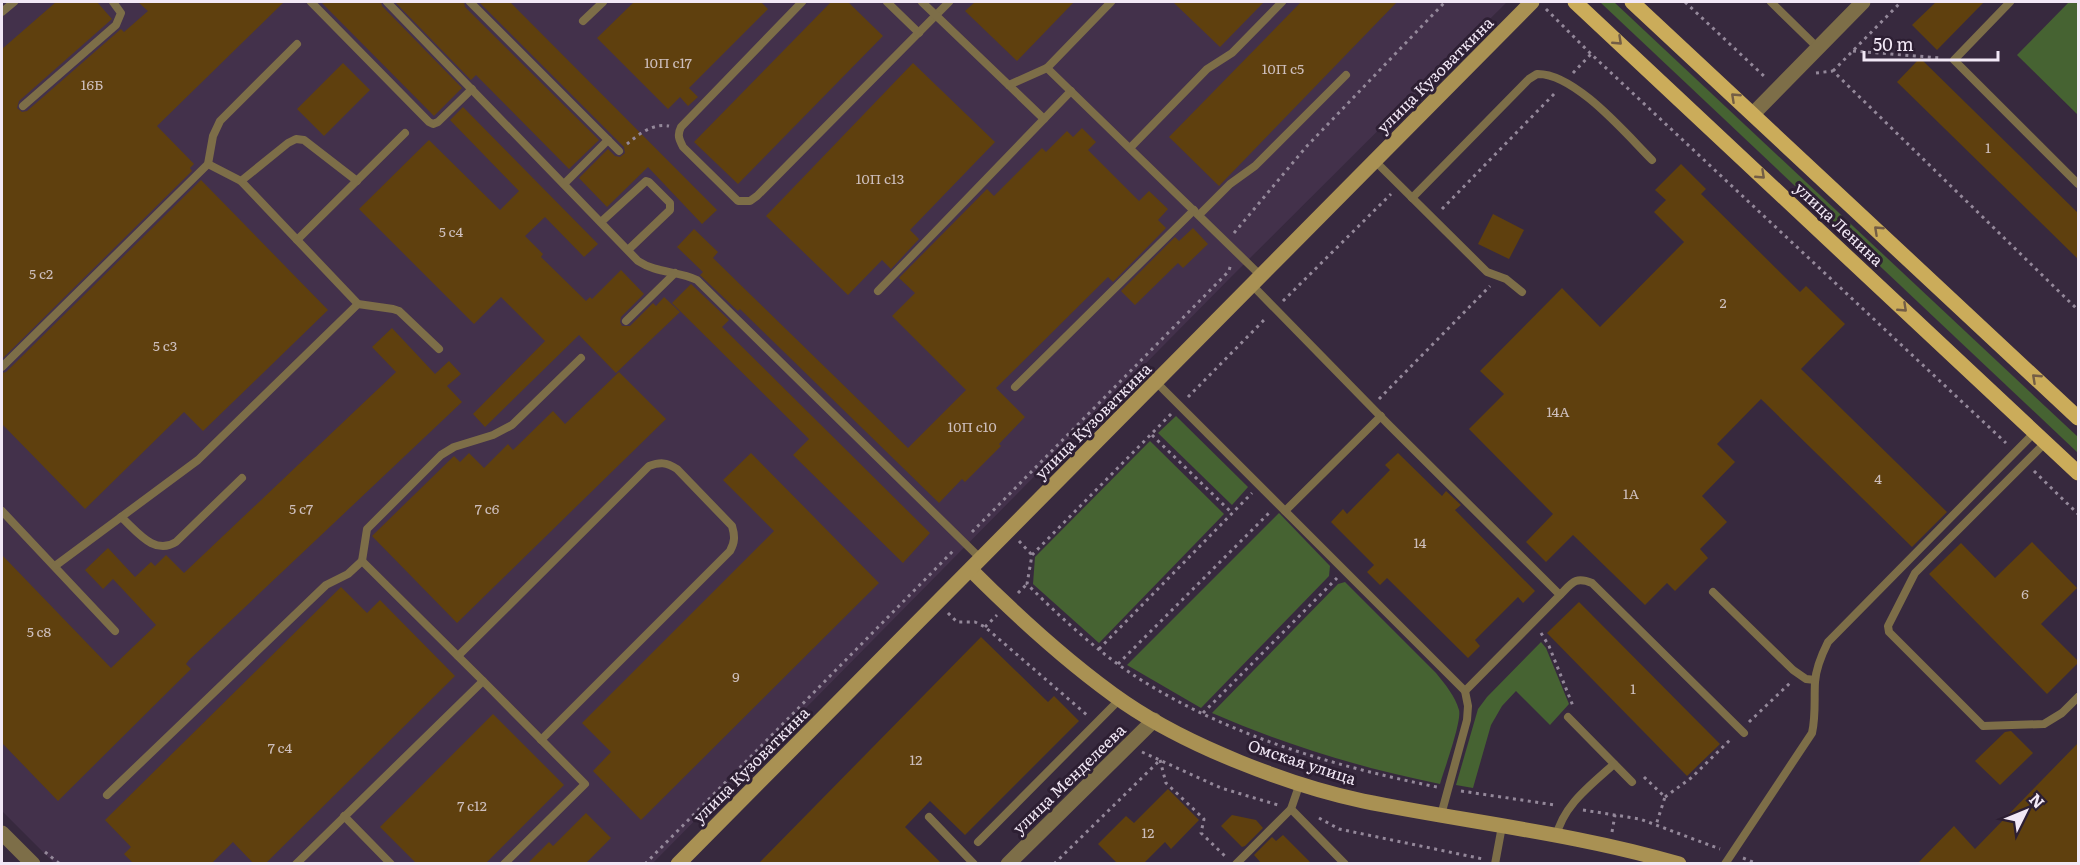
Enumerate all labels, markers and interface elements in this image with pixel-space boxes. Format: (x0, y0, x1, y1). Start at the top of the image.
street label: улица Кузоваткина (1371, 10, 1498, 138)
scale bar (1864, 24, 1998, 62)
text: 50 m (1873, 30, 1914, 57)
one-way arrow (1611, 34, 1622, 45)
house number: 10П с17 (644, 52, 692, 72)
house number: 10П с5 (1262, 58, 1304, 78)
house number: 16Б (81, 74, 103, 94)
one-way arrow (1732, 94, 1743, 105)
house number: 1 (1985, 137, 1991, 157)
one-way arrow (1753, 167, 1764, 178)
house number: 10П с13 (856, 168, 904, 188)
street label: улица Ленина (1790, 176, 1890, 271)
house number: 5 с4 (439, 221, 464, 241)
one-way arrow (1874, 227, 1885, 238)
house number: 5 с2 (29, 263, 53, 283)
house number: 2 (1719, 292, 1727, 312)
one-way arrow (1896, 301, 1907, 312)
house number: 5 с3 (153, 335, 177, 355)
street label: улица Кузоваткина (1029, 356, 1156, 484)
one-way arrow (2032, 374, 2042, 385)
house number: 14А (1546, 401, 1570, 421)
house number: 10П с10 (947, 416, 997, 436)
house number: 4 (1874, 468, 1882, 488)
house number: 1А (1623, 483, 1640, 503)
house number: 5 с7 (289, 498, 313, 518)
house number: 7 с6 (475, 498, 500, 518)
house number: 14 (1414, 532, 1427, 552)
house number: 6 (2021, 583, 2029, 603)
house number: 5 с8 (27, 621, 52, 641)
house number: 9 (732, 666, 740, 686)
house number: 1 (1630, 678, 1636, 698)
street label: улица Кузоваткина (687, 700, 814, 828)
street label: улица Менделеева (1006, 717, 1131, 839)
street label: Омская улица (1245, 732, 1360, 790)
house number: 7 с4 (268, 737, 293, 757)
house number: 12 (910, 749, 922, 769)
north arrow (1996, 781, 2056, 841)
text: N (2024, 787, 2051, 813)
house number: 7 с12 (457, 795, 487, 815)
house number: 12 (1142, 822, 1154, 842)

